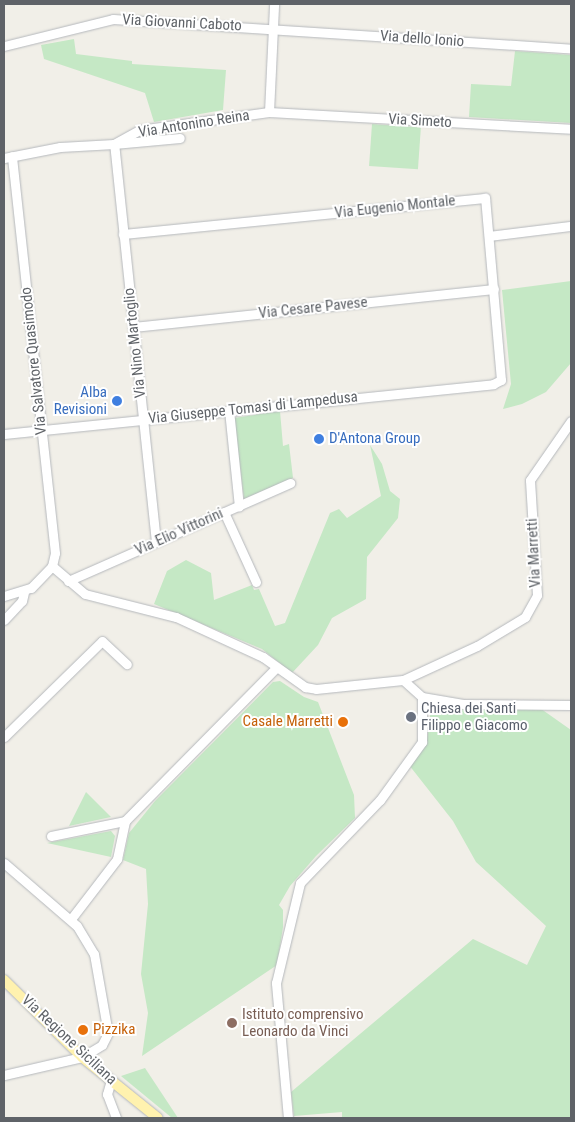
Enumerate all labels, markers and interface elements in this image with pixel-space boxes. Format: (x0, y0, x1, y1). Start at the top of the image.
street label: Via Giovanni Caboto (122, 11, 242, 35)
street label: Via dello Ionio (379, 27, 465, 51)
street label: Via Antonino Reina (137, 106, 251, 142)
street label: Via Simeto (388, 110, 452, 132)
street label: Via Eugenio Montale (334, 192, 456, 222)
street label: Via Salvatore Quasimodo (17, 286, 51, 436)
street label: Via Nino Martoglio (120, 287, 150, 399)
street label: Via Cesare Pavese (258, 293, 368, 323)
place label: Alba Revisioni (54, 383, 107, 418)
street label: Via Giuseppe Tomasi di Lampedusa (147, 388, 359, 428)
marker: Alba Revisioni (111, 395, 123, 407)
place label: D'Antona Group (329, 430, 420, 448)
marker: D'Antona Group (313, 433, 325, 445)
street label: Via Elio Vittorini (132, 505, 226, 559)
street label: Via Marretti (523, 518, 545, 588)
place label: Chiesa dei Santi Filippo e Giacomo (421, 699, 528, 734)
marker: Chiesa dei Santi Filippo e Giacomo (405, 711, 417, 723)
place label: Casale Marretti (243, 713, 333, 731)
marker: Casale Marretti (337, 716, 349, 728)
street label: Via Regione Siciliana (18, 991, 120, 1089)
place label: Istituto comprensivo Leonardo da Vinci (242, 1005, 363, 1040)
marker: Istituto comprensivo Leonardo da Vinci (226, 1017, 238, 1029)
place label: Pizzika (93, 1021, 135, 1039)
marker: Pizzika (77, 1024, 89, 1036)

